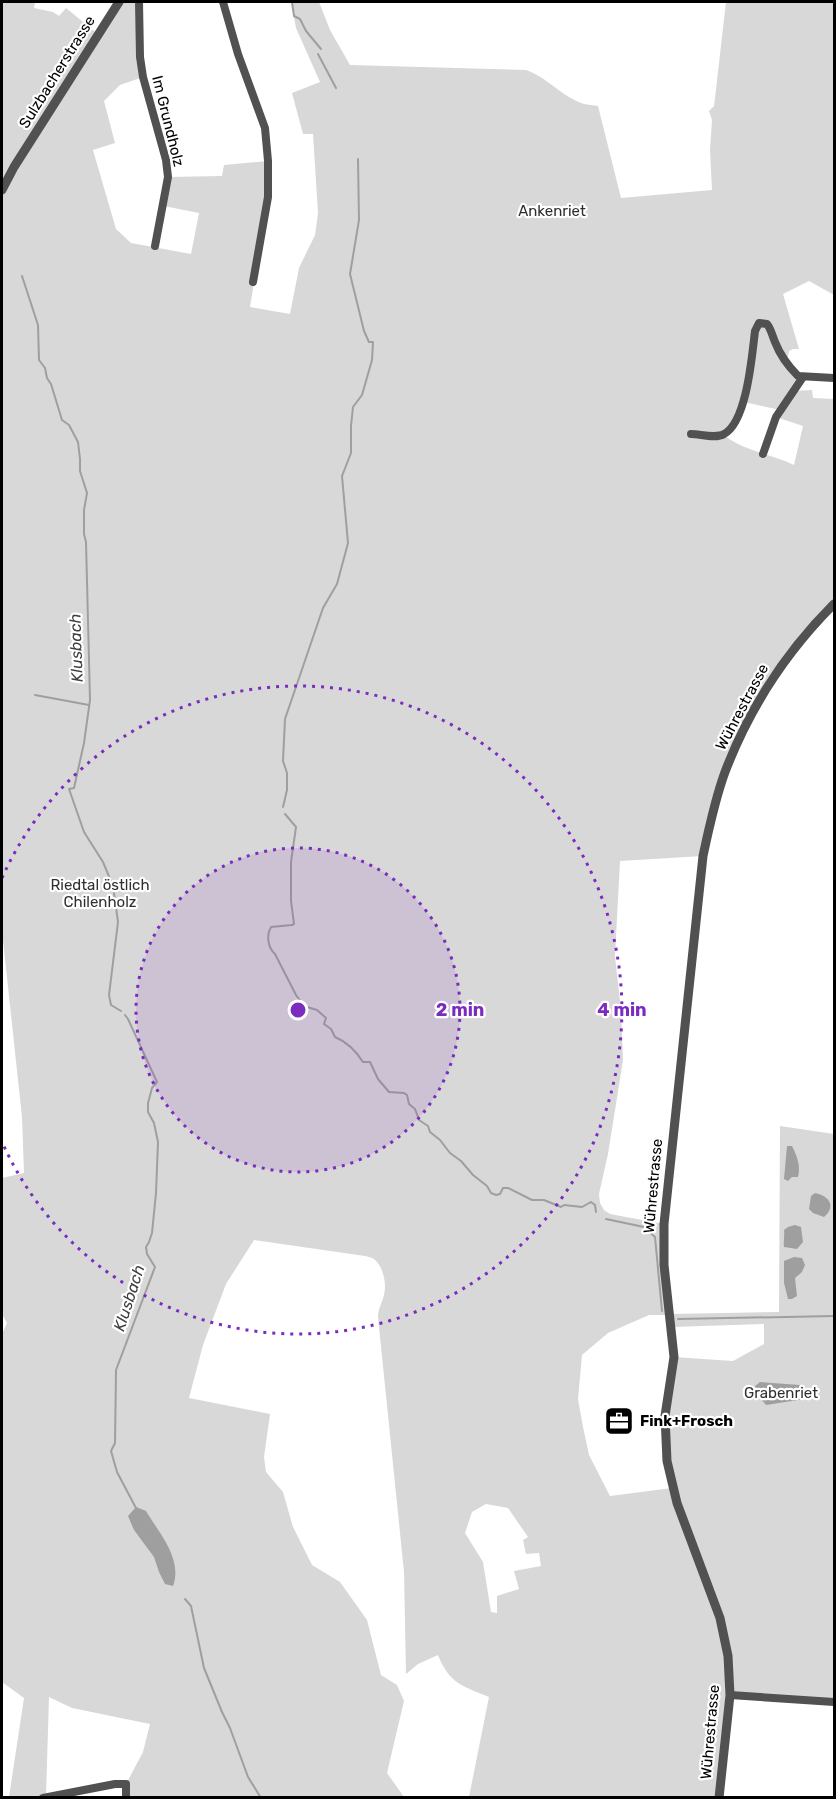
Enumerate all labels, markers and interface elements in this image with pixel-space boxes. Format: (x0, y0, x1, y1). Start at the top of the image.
street label: Sulzbacherstrasse (15, 12, 99, 132)
street label: Im Grundholz (148, 74, 188, 169)
park label: Ankenriet (518, 202, 586, 220)
water label: Klusbach (65, 613, 87, 683)
street label: Wührestrasse (712, 661, 772, 753)
park label: Riedtal östlich Chilenholz (50, 876, 150, 911)
text: 2 min (436, 999, 484, 1021)
text: 4 min (597, 999, 647, 1021)
centre of rings (288, 1000, 308, 1020)
street label: Wührestrasse (640, 1138, 666, 1234)
water label: Klusbach (109, 1262, 149, 1334)
park label: Grabenriet (744, 1384, 818, 1402)
office icon: Fink+Frosch (603, 1405, 635, 1437)
place label: Fink+Frosch (640, 1412, 733, 1430)
street label: Wührestrasse (697, 1684, 723, 1780)

